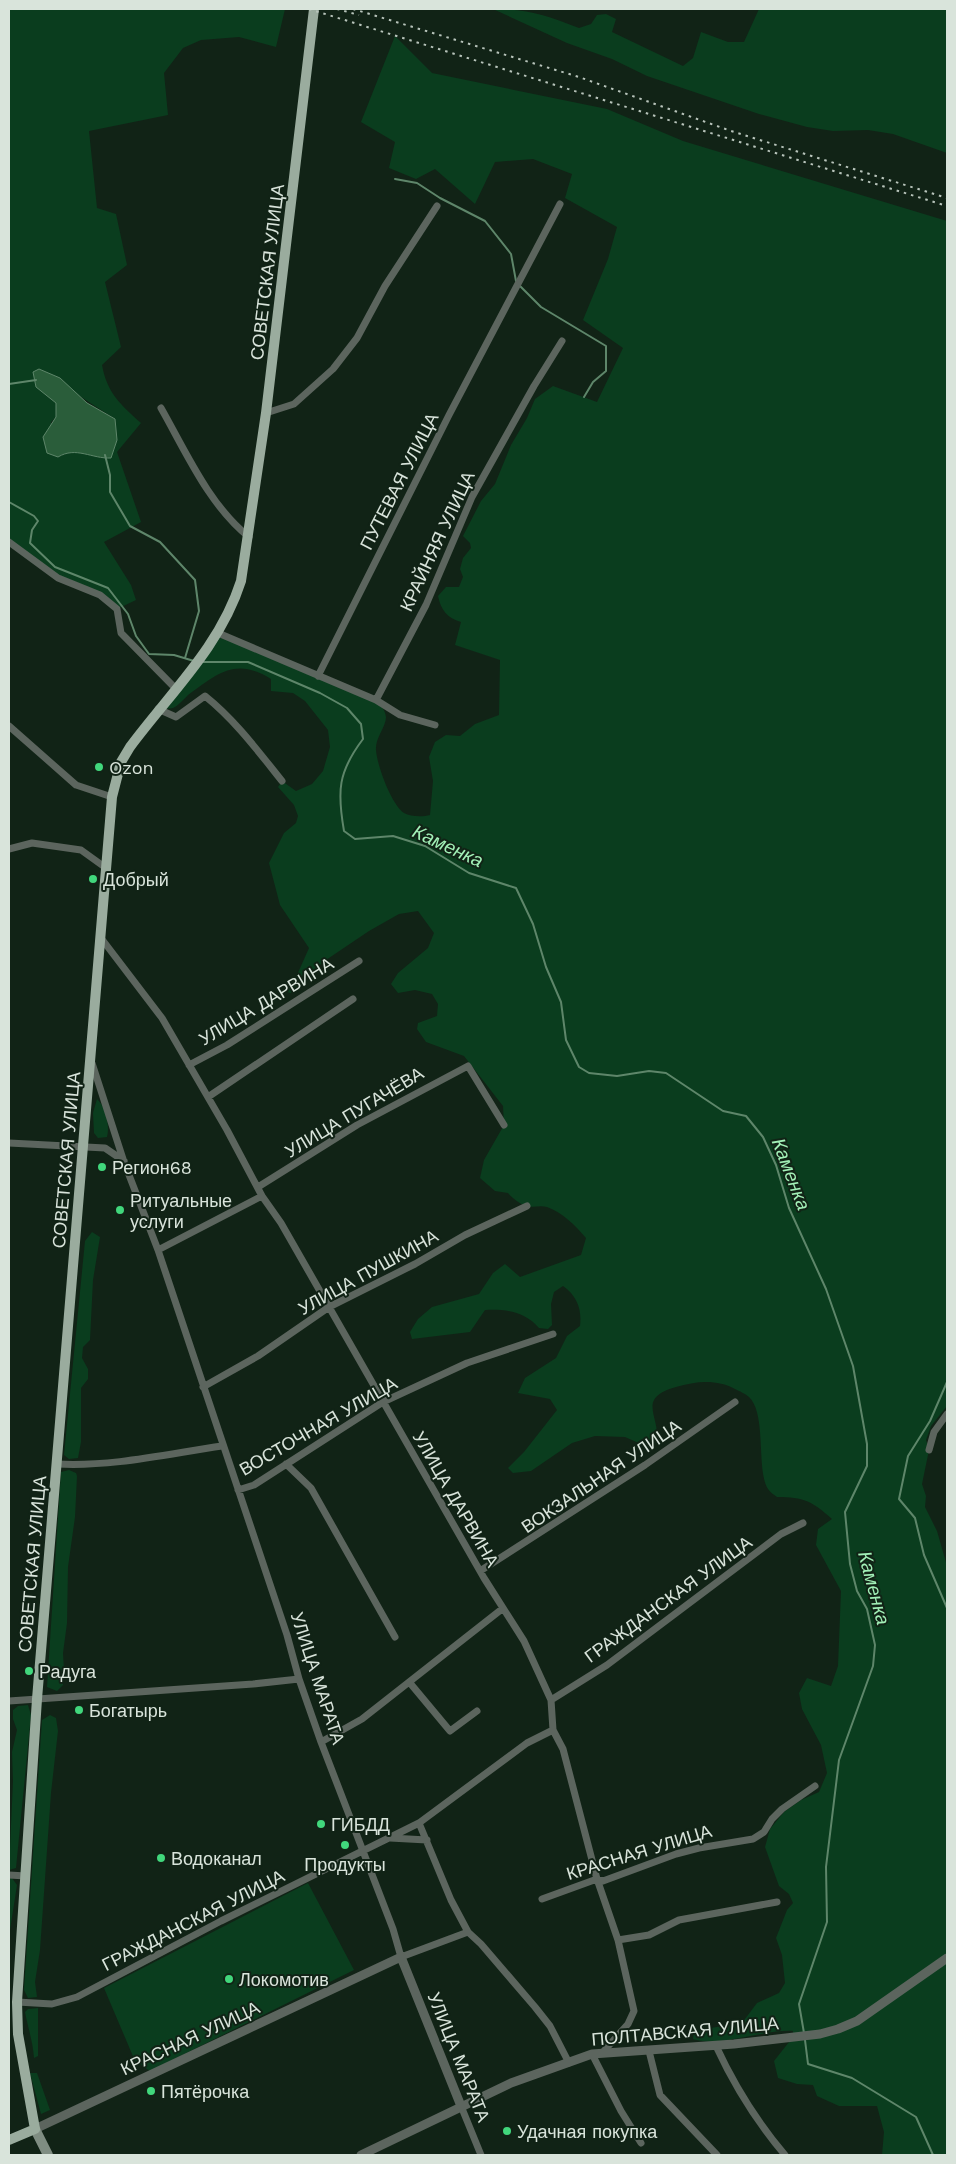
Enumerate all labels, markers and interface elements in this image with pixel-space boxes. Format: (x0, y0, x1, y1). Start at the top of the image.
street label: СОВЕТСКАЯ УЛИЦА (246, 183, 288, 361)
street label: ПУТЕВАЯ УЛИЦА (355, 409, 443, 553)
street label: КРАЙНЯЯ УЛИЦА (395, 468, 479, 614)
place label: Ozon (109, 757, 154, 778)
marker: Ozon (93, 761, 105, 773)
water label: Каменка (409, 820, 487, 872)
place label: Добрый (103, 869, 169, 890)
marker: Добрый (87, 873, 99, 885)
street label: УЛИЦА ДАРВИНА (195, 953, 337, 1049)
street label: УЛИЦА ПУГАЧЁВА (281, 1062, 427, 1162)
street label: СОВЕТСКАЯ УЛИЦА (48, 1071, 84, 1249)
water label: Каменка (767, 1135, 815, 1213)
place label: Регион68 (112, 1157, 192, 1178)
marker: Регион68 (96, 1161, 108, 1173)
place label: Ритуальные услуги (130, 1190, 232, 1232)
marker: Ритуальные услуги (114, 1204, 126, 1216)
street label: УЛИЦА ПУШКИНА (295, 1225, 441, 1319)
street label: ВОСТОЧНАЯ УЛИЦА (235, 1372, 401, 1480)
street label: ВОКЗАЛЬНАЯ УЛИЦА (517, 1415, 685, 1537)
street label: УЛИЦА ДАРВИНА (409, 1427, 503, 1571)
street label: СОВЕТСКАЯ УЛИЦА (14, 1475, 50, 1653)
street label: ГРАЖДАНСКАЯ УЛИЦА (580, 1531, 756, 1667)
water label: Каменка (853, 1549, 895, 1627)
street label: УЛИЦА МАРАТА (287, 1609, 349, 1747)
place label: Радуга (39, 1661, 97, 1682)
marker: Радуга (23, 1665, 35, 1677)
place label: Богатырь (89, 1700, 167, 1721)
marker: Богатырь (73, 1704, 85, 1716)
place label: ГИБДД (331, 1814, 390, 1835)
marker: ГИБДД (315, 1818, 327, 1830)
street label: КРАСНАЯ УЛИЦА (564, 1820, 714, 1884)
marker: Продукты (339, 1839, 351, 1851)
place label: Водоканал (171, 1848, 262, 1869)
marker: Водоканал (155, 1852, 167, 1864)
place label: Продукты (304, 1854, 386, 1875)
street label: ГРАЖДАНСКАЯ УЛИЦА (98, 1865, 288, 1975)
place label: Локомотив (239, 1969, 329, 1990)
marker: Локомотив (223, 1973, 235, 1985)
street label: УЛИЦА МАРАТА (423, 1989, 495, 2125)
street label: КРАСНАЯ УЛИЦА (117, 1997, 263, 2079)
street label: ПОЛТАВСКАЯ УЛИЦА (590, 2012, 780, 2050)
place label: Пятёрочка (161, 2081, 250, 2102)
marker: Пятёрочка (145, 2085, 157, 2097)
place label: Удачная покупка (517, 2121, 658, 2142)
marker: Удачная покупка (501, 2125, 513, 2137)

